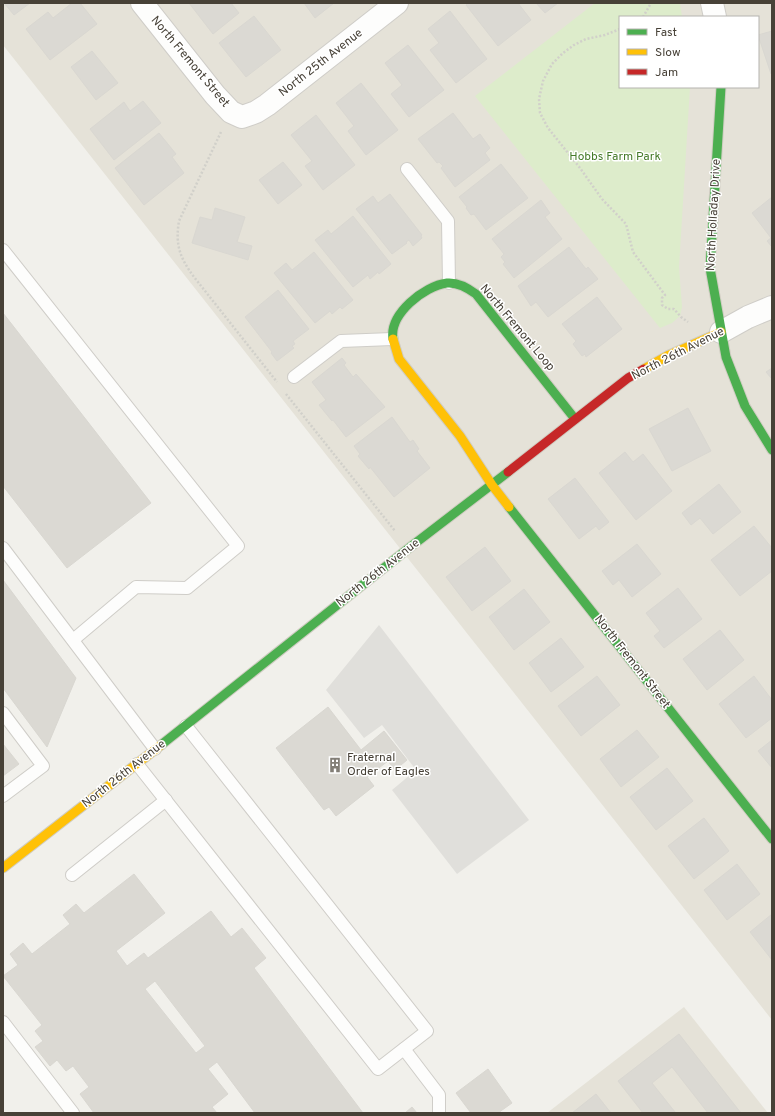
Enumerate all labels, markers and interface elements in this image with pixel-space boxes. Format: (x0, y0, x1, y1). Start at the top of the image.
street label: North Fremont Street (147, 13, 233, 111)
legend (619, 16, 759, 88)
street label: North 25th Avenue (276, 25, 366, 101)
text: Fast (655, 25, 677, 41)
text: Slow (655, 45, 681, 61)
text: Jam (655, 65, 678, 81)
park label: Hobbs Farm Park (569, 149, 661, 165)
street label: North Holladay Drive (703, 158, 725, 272)
street label: North Fremont Loop (476, 281, 558, 375)
street label: North 26th Avenue (629, 324, 727, 384)
street label: North 26th Avenue (333, 535, 423, 611)
street label: North Fremont Street (590, 612, 674, 712)
street label: North 26th Avenue (79, 736, 169, 812)
place label: Fraternal Order of Eagles (347, 750, 430, 780)
building icon: Fraternal Order of Eagles (326, 756, 344, 774)

